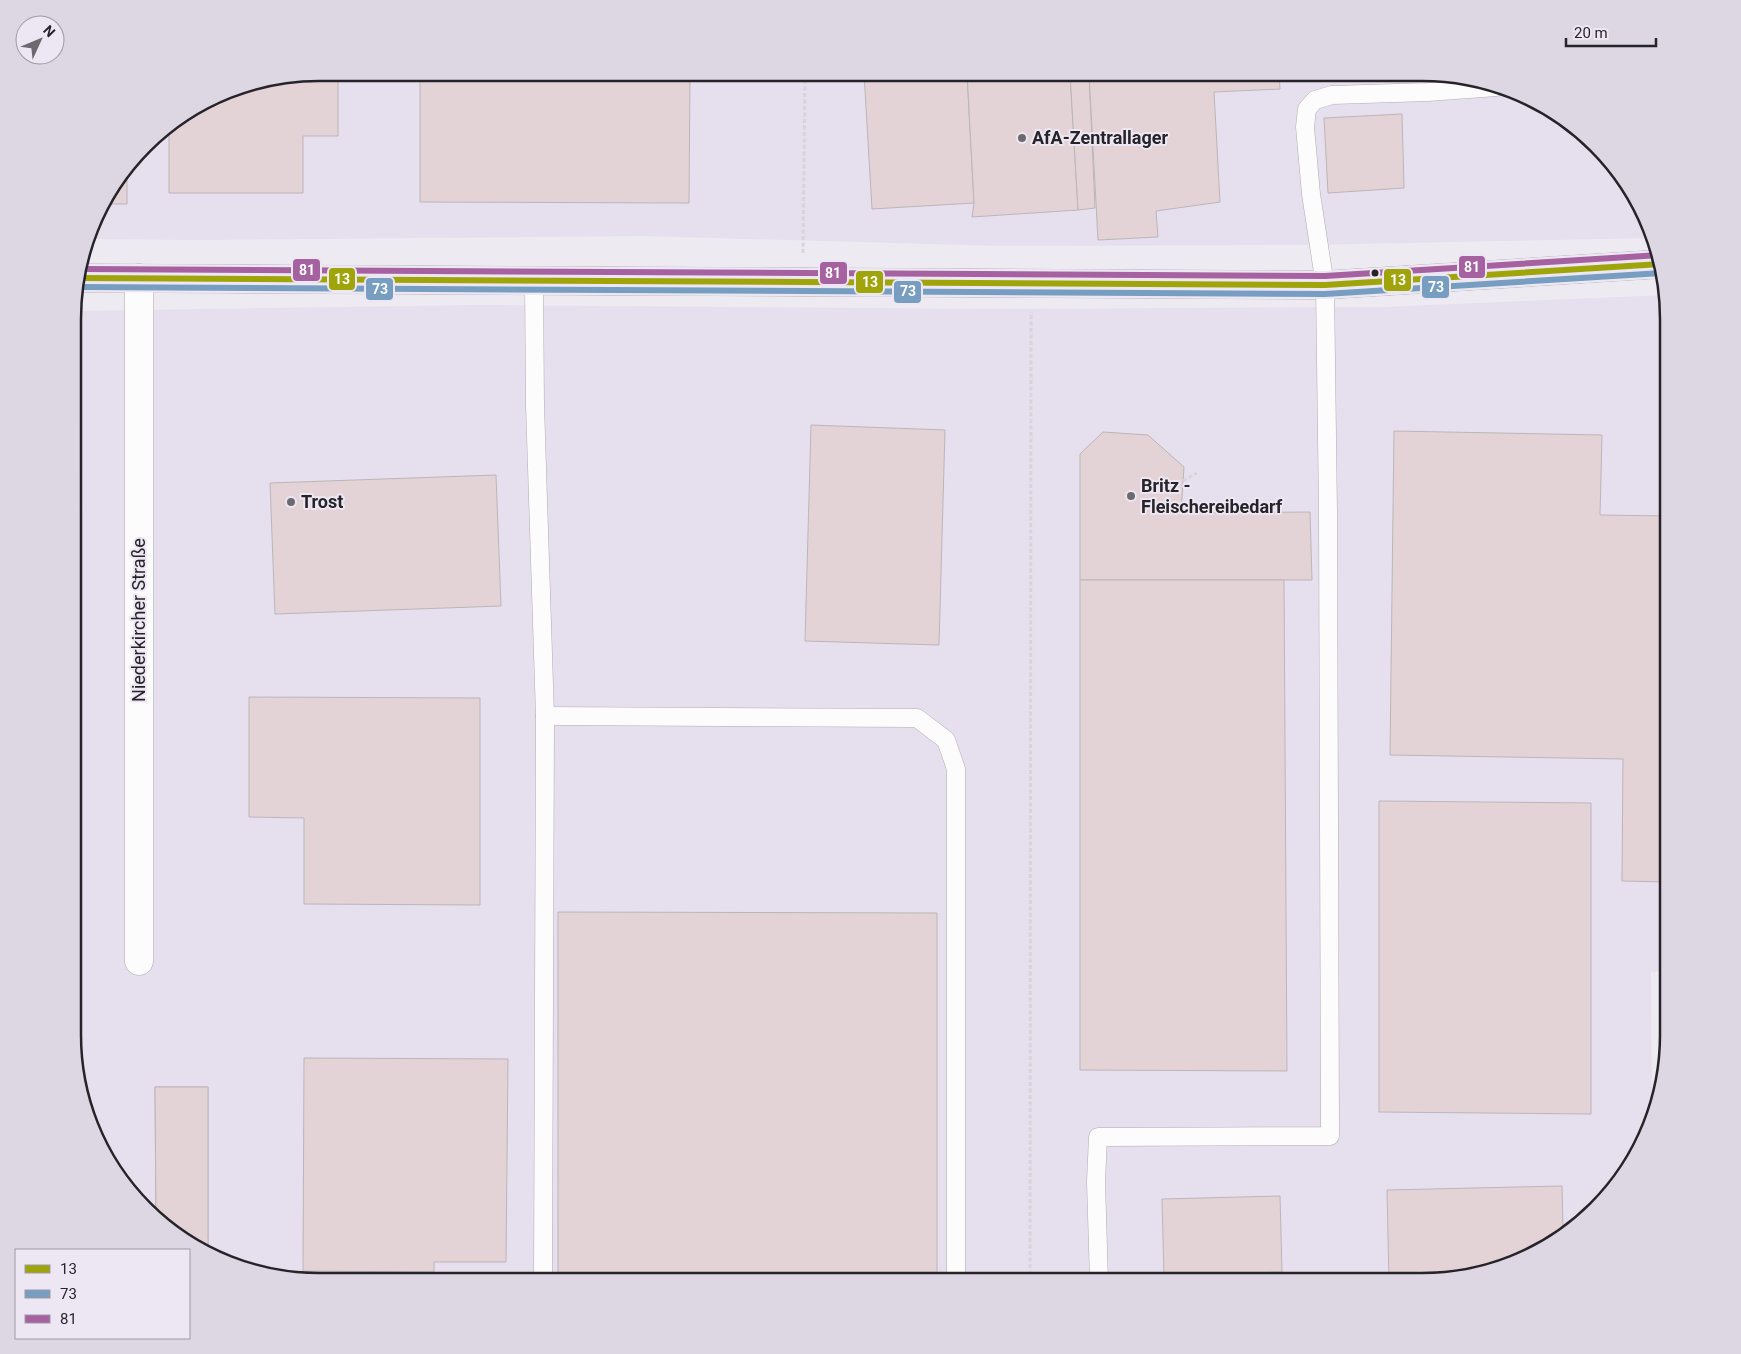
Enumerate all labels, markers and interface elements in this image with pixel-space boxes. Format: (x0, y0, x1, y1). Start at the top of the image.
north arrow (15, 15, 65, 65)
scale bar (1566, 15, 1656, 47)
text: N (40, 22, 59, 40)
text: 20 m (1574, 24, 1608, 42)
place label: AfA-Zentrallager (1032, 127, 1168, 148)
marker: AfA-Zentrallager (1016, 132, 1028, 144)
line badge: 81 (1458, 255, 1486, 279)
line badge: 81 (292, 258, 321, 282)
text: 81 (1464, 259, 1480, 275)
line badge: 81 (819, 261, 848, 285)
text: 81 (299, 262, 315, 278)
text: 81 (825, 265, 841, 281)
line badge: 13 (328, 267, 356, 291)
unlabelled marker (1370, 268, 1380, 278)
line badge: 13 (1383, 268, 1412, 292)
line badge: 13 (855, 270, 884, 294)
text: 13 (334, 271, 350, 287)
text: 13 (1390, 272, 1406, 288)
text: 13 (862, 274, 878, 290)
line badge: 73 (1421, 275, 1450, 299)
line badge: 73 (365, 277, 394, 301)
text: 73 (1428, 279, 1444, 295)
line badge: 73 (893, 280, 922, 304)
text: 73 (372, 281, 388, 297)
text: 73 (900, 283, 916, 299)
place label: Britz - Fleischereibedarf (1141, 475, 1283, 517)
marker: Britz - Fleischereibedarf (1125, 490, 1137, 502)
place label: Trost (301, 491, 343, 512)
marker: Trost (285, 496, 297, 508)
street label: Niederkircher Straße (128, 538, 149, 702)
legend (15, 1249, 190, 1339)
text: 13 (60, 1260, 77, 1278)
text: 73 (60, 1285, 77, 1303)
text: 81 (60, 1310, 77, 1328)

